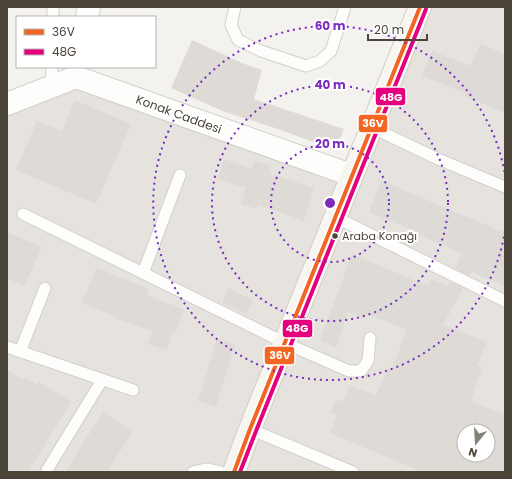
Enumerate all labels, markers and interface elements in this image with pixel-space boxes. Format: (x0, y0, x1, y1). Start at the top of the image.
legend (16, 16, 156, 68)
scale bar (368, 16, 427, 42)
text: 60 m (315, 17, 346, 34)
text: 20 m (374, 21, 404, 38)
text: 36V (52, 23, 75, 40)
text: 48G (52, 43, 76, 60)
text: 40 m (314, 76, 346, 93)
line badge: 48G (375, 87, 406, 106)
text: 48G (380, 89, 403, 105)
street label: Konak Caddesi (134, 91, 224, 137)
line badge: 36V (358, 114, 388, 133)
text: 36V (362, 115, 384, 131)
text: 20 m (315, 135, 345, 152)
centre of rings (323, 196, 337, 210)
place label: Araba Konağı (342, 228, 417, 244)
marker: Araba Konağı (330, 231, 340, 241)
line badge: 48G (282, 319, 313, 338)
text: 48G (286, 320, 309, 336)
line badge: 36V (264, 346, 295, 365)
text: 36V (269, 347, 291, 363)
north arrow (456, 423, 496, 463)
text: N (466, 444, 479, 461)

